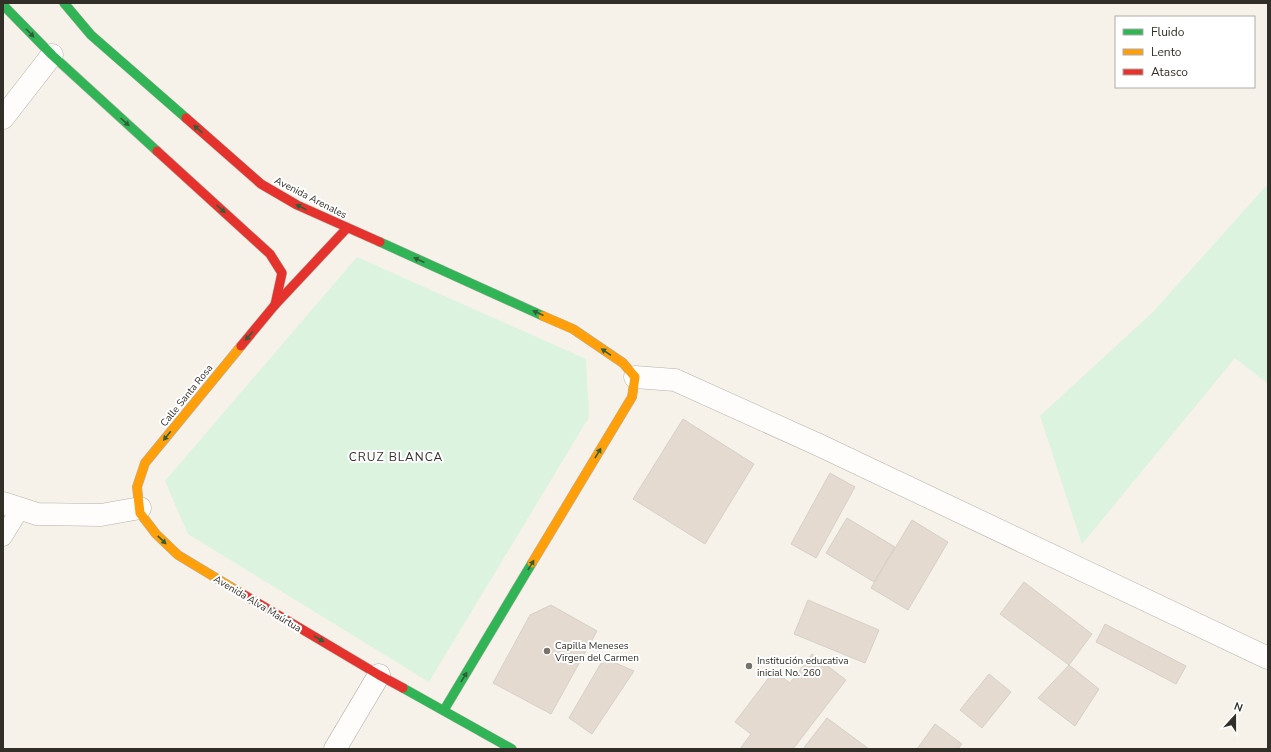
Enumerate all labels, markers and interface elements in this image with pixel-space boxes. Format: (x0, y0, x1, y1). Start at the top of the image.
legend (1115, 16, 1255, 88)
text: Fluido (1151, 24, 1185, 40)
one-way arrow (25, 28, 35, 38)
text: Lento (1151, 44, 1182, 60)
text: Atasco (1151, 64, 1188, 80)
one-way arrow (120, 117, 130, 126)
one-way arrow (192, 124, 203, 133)
street label: Avenida Arenales (272, 174, 349, 222)
one-way arrow (216, 204, 226, 214)
one-way arrow (295, 204, 306, 210)
one-way arrow (414, 257, 425, 263)
one-way arrow (531, 310, 543, 316)
one-way arrow (245, 330, 254, 341)
one-way arrow (600, 348, 612, 355)
street label: Calle Santa Rosa (157, 362, 216, 430)
one-way arrow (162, 431, 171, 442)
one-way arrow (594, 447, 601, 459)
district label: CRUZ BLANCA (349, 449, 443, 465)
one-way arrow (157, 535, 167, 544)
one-way arrow (527, 560, 535, 570)
street label: Avenida Alva Maúrtua (211, 572, 304, 636)
one-way arrow (313, 635, 325, 642)
place label: Capilla Meneses Virgen del Carmen (554, 639, 639, 665)
marker: Capilla Meneses Virgen del Carmen (542, 646, 552, 656)
place label: Institución educativa inicial No. 260 (757, 654, 849, 680)
marker: Institución educativa inicial No. 260 (744, 661, 754, 671)
one-way arrow (461, 671, 468, 683)
north arrow (1215, 696, 1255, 736)
text: N (1232, 699, 1245, 716)

